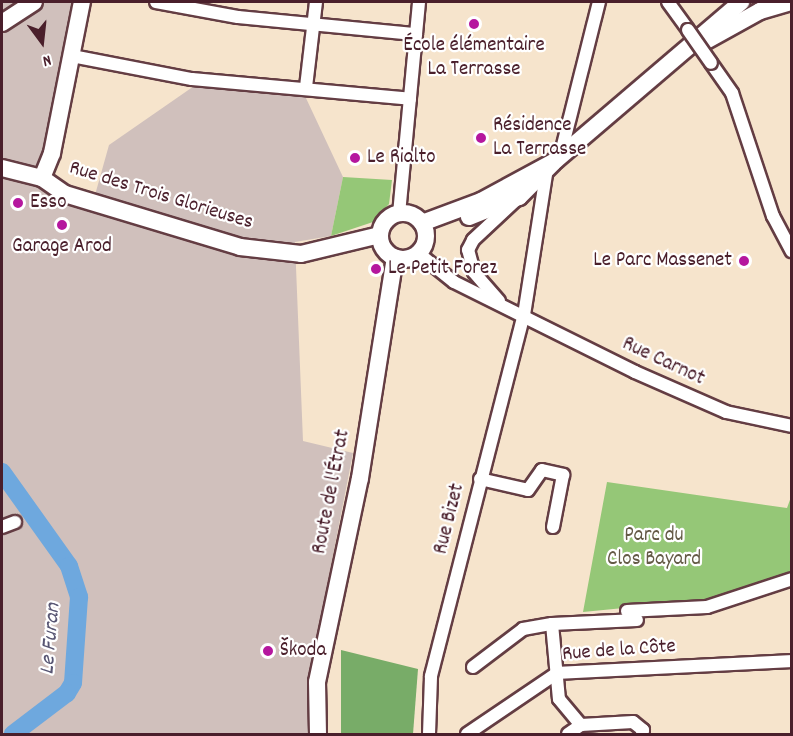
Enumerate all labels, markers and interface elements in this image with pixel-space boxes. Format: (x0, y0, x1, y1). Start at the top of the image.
north arrow (12, 12, 72, 72)
marker: École élémentaire La Terrasse (467, 17, 481, 31)
place label: École élémentaire La Terrasse (403, 33, 545, 83)
text: N (40, 48, 54, 72)
place label: Résidence La Terrasse (493, 113, 586, 163)
marker: Résidence La Terrasse (474, 131, 488, 145)
place label: Le Rialto (367, 145, 436, 171)
marker: Le Rialto (348, 151, 362, 165)
street label: Rue des Trois Glorieuses (66, 156, 256, 236)
place label: Esso (30, 190, 67, 216)
marker: Esso (11, 196, 25, 210)
marker: Garage Arod (55, 218, 69, 232)
place label: Garage Arod (12, 234, 112, 260)
place label: Le Parc Massenet (593, 248, 732, 274)
marker: Le Parc Massenet (737, 254, 751, 268)
place label: Le Petit Forez (388, 256, 497, 282)
marker: Le Petit Forez (369, 262, 383, 276)
street label: Rue Carnot (618, 332, 708, 392)
street label: Route de l'Étrat (308, 428, 356, 556)
street label: Rue Bizet (429, 481, 471, 557)
park label: Parc du Clos Bayard (607, 523, 701, 573)
water label: Le Furan (35, 602, 67, 676)
street label: Rue de la Côte (561, 634, 677, 668)
place label: Škoda (280, 638, 326, 664)
marker: Škoda (261, 644, 275, 658)

